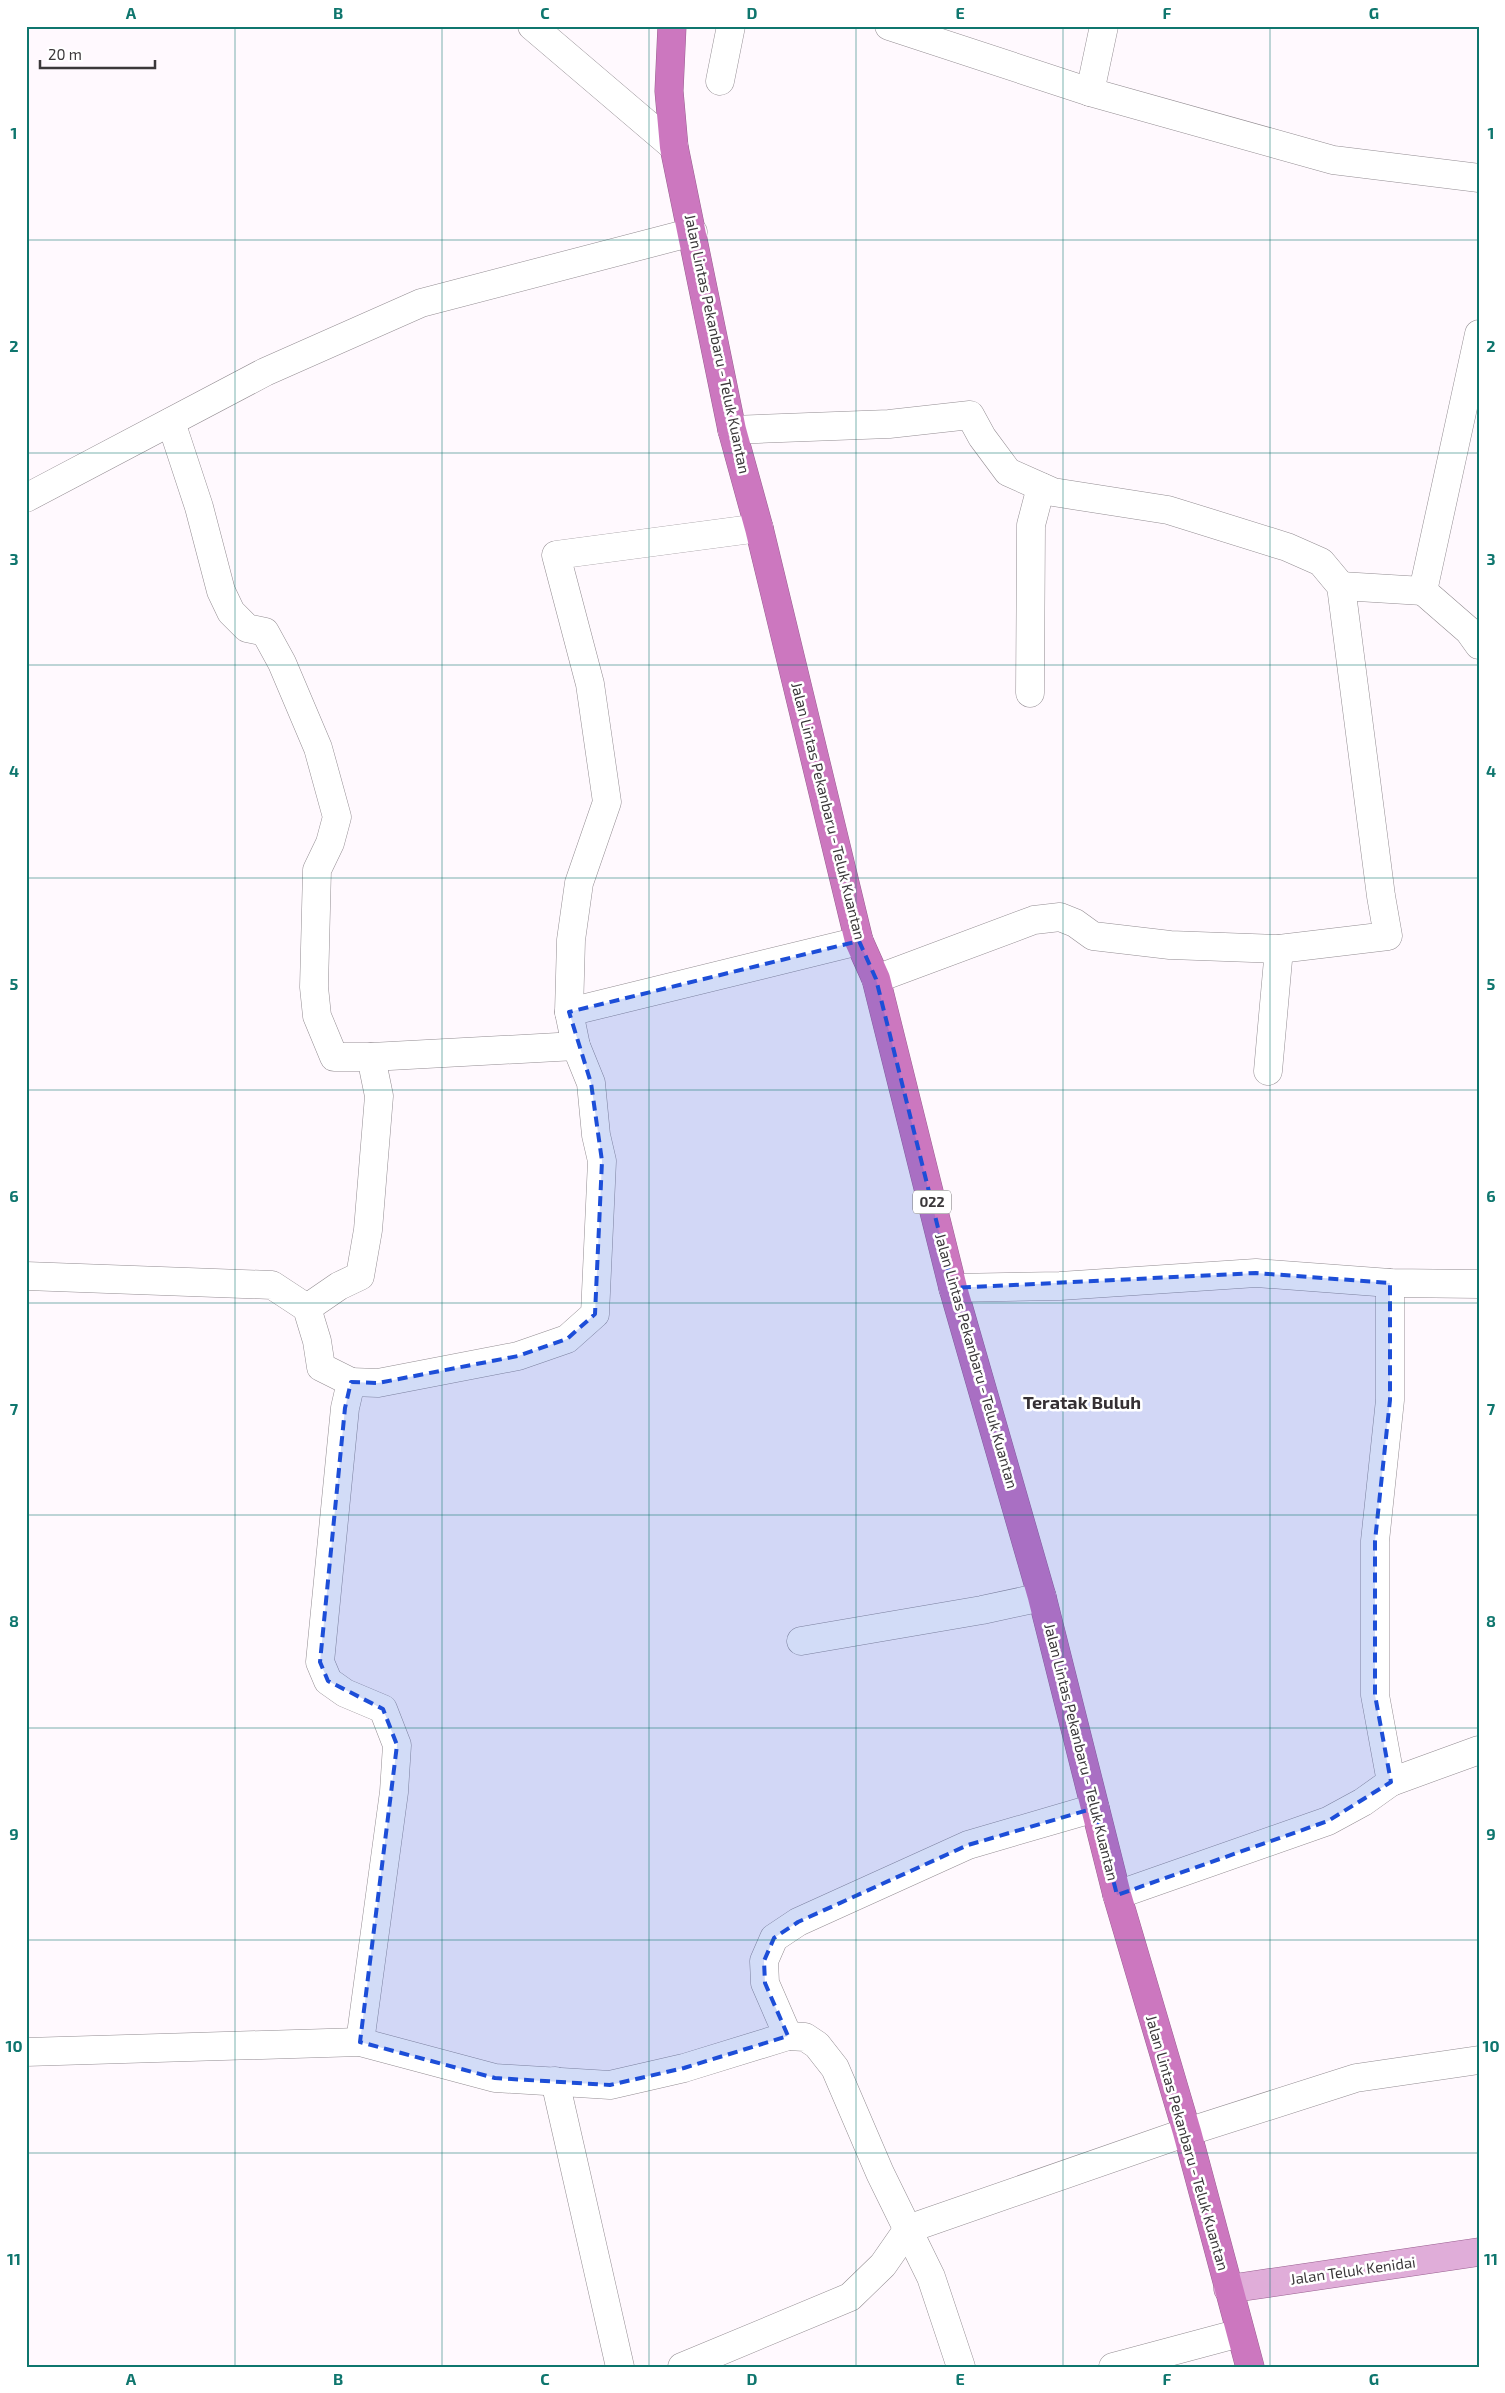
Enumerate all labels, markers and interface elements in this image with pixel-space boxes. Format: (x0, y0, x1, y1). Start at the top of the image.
text: A (126, 3, 137, 22)
text: B (333, 3, 343, 22)
text: C (540, 3, 550, 22)
text: D (747, 3, 758, 22)
text: E (955, 3, 965, 22)
text: F (1163, 3, 1172, 22)
text: G (1369, 3, 1379, 22)
scale bar (40, 38, 155, 70)
text: 20 m (48, 45, 82, 63)
text: 1 (11, 123, 17, 142)
text: 1 (1488, 123, 1494, 142)
street label: Jalan Lintas Pekanbaru - Teluk Kuantan (682, 212, 754, 475)
text: 2 (9, 336, 19, 355)
text: 2 (1486, 336, 1496, 355)
text: 3 (9, 549, 19, 568)
text: 3 (1486, 549, 1496, 568)
street label: Jalan Lintas Pekanbaru - Teluk Kuantan (788, 680, 870, 941)
text: 4 (9, 761, 19, 780)
text: 4 (1486, 761, 1496, 780)
text: 5 (10, 974, 19, 993)
text: 5 (1487, 974, 1496, 993)
text: 6 (9, 1186, 19, 1205)
text: 6 (1486, 1186, 1496, 1205)
road number: 022 (913, 1190, 951, 1214)
street label: Jalan Lintas Pekanbaru - Teluk Kuantan (932, 1231, 1022, 1491)
district label: Teratak Buluh (1023, 1391, 1141, 1413)
text: 7 (10, 1399, 19, 1418)
text: 7 (1487, 1399, 1496, 1418)
text: 8 (9, 1611, 19, 1630)
text: 8 (1486, 1611, 1496, 1630)
street label: Jalan Lintas Pekanbaru - Teluk Kuantan (1041, 1621, 1123, 1882)
text: 9 (9, 1824, 19, 1843)
text: 9 (1486, 1824, 1496, 1843)
street label: Jalan Lintas Pekanbaru - Teluk Kuantan (1143, 2013, 1233, 2273)
text: 10 (5, 2036, 23, 2055)
text: 10 (1482, 2036, 1500, 2055)
text: 11 (7, 2249, 21, 2268)
text: 11 (1484, 2249, 1498, 2268)
street label: Jalan Teluk Kenidai (1289, 2252, 1417, 2288)
text: A (126, 2369, 137, 2388)
text: B (333, 2369, 343, 2388)
text: C (540, 2369, 550, 2388)
text: D (747, 2369, 758, 2388)
text: E (955, 2369, 965, 2388)
text: F (1163, 2369, 1172, 2388)
text: G (1369, 2369, 1379, 2388)

